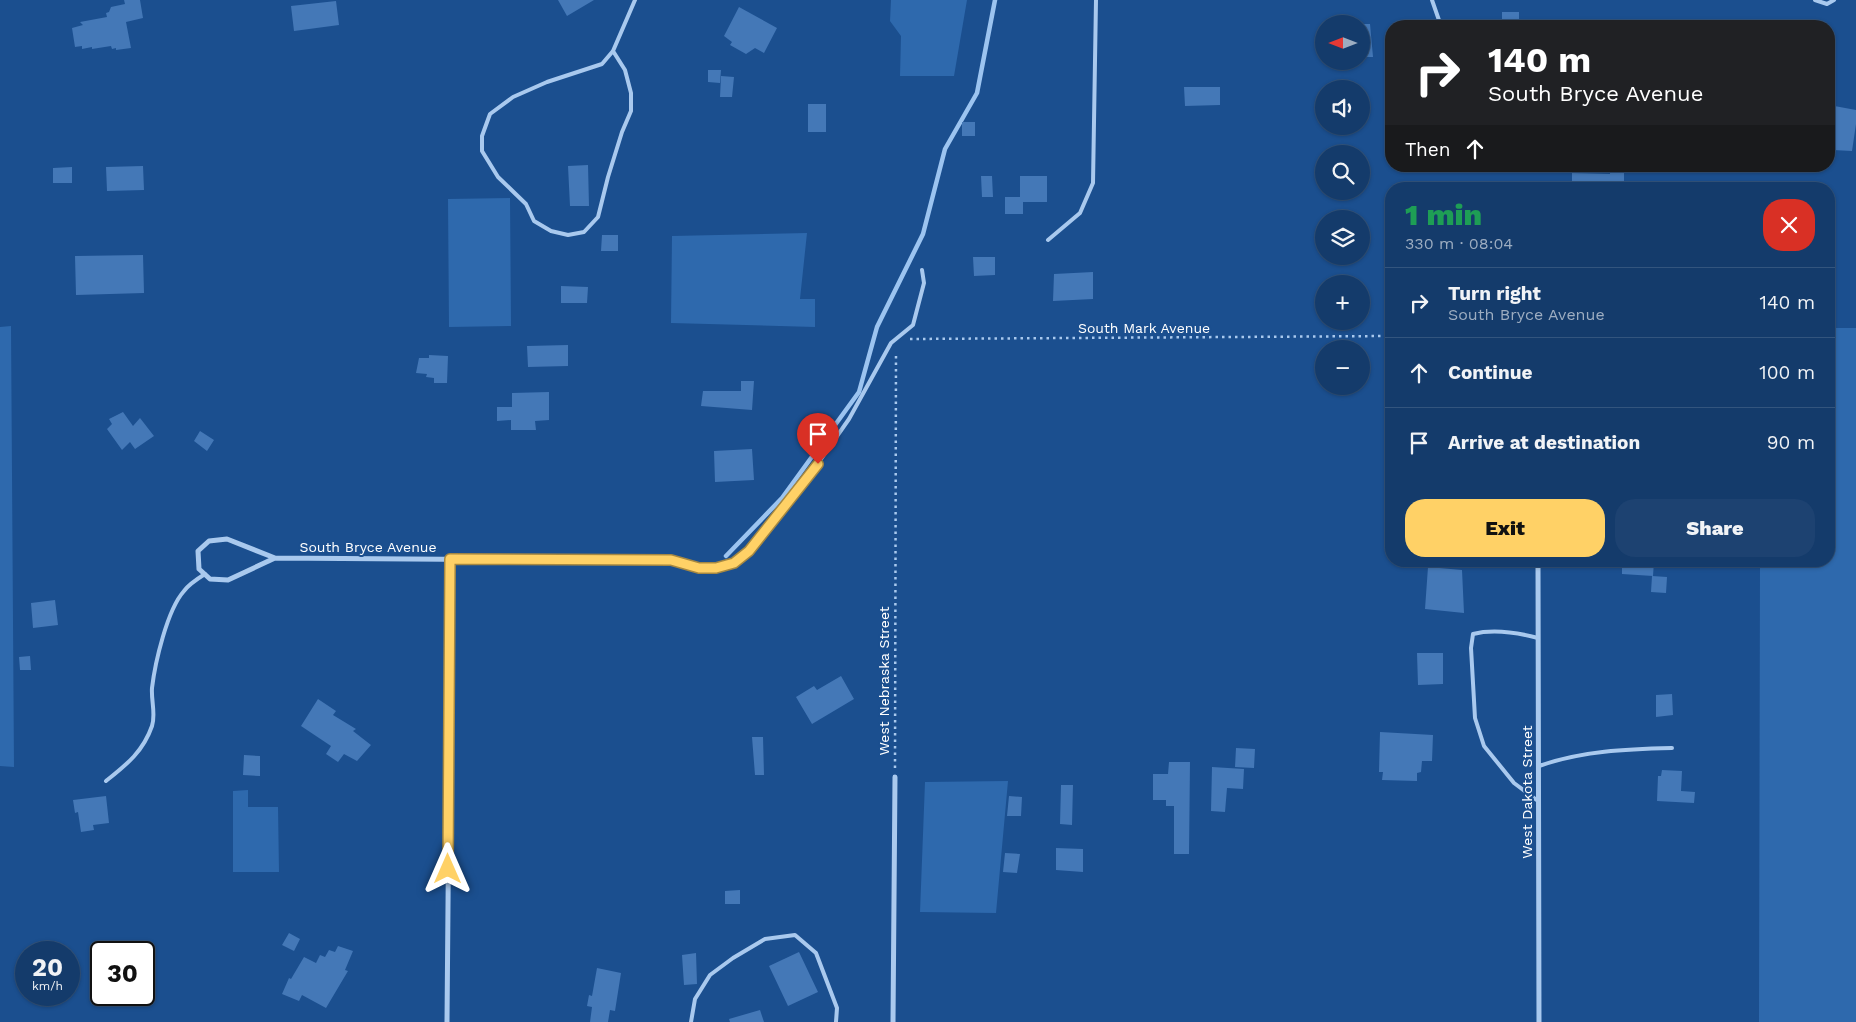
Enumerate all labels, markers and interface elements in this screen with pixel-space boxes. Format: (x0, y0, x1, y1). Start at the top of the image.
north arrow (1315, 15, 1370, 70)
map controls (1315, 15, 1370, 395)
text: 140 m (1488, 39, 1591, 81)
icon: right (1405, 40, 1470, 105)
button: sound (1315, 80, 1370, 135)
text: South Bryce Avenue (1488, 81, 1703, 106)
icon: ahead (1461, 135, 1489, 163)
text: Then (1405, 138, 1451, 161)
button: search (1315, 145, 1370, 200)
text: 1 min (1405, 197, 1482, 232)
button: close (1763, 199, 1815, 251)
button: layers (1315, 210, 1370, 265)
text: 330 m · 08:04 (1405, 234, 1513, 253)
button: + (1315, 275, 1370, 330)
text: Turn right (1448, 282, 1541, 305)
icon: right (1405, 289, 1433, 317)
text: 140 m (1760, 291, 1815, 314)
text: South Bryce Avenue (1448, 305, 1605, 324)
street label: South Mark Avenue (1078, 320, 1210, 336)
button: − (1315, 340, 1370, 395)
icon: ahead (1405, 359, 1433, 387)
text: Continue (1448, 361, 1532, 384)
text: 100 m (1759, 361, 1815, 384)
pin (797, 413, 839, 464)
icon: arrive (804, 420, 832, 448)
icon: arrive (1405, 429, 1433, 457)
text: Arrive at destination (1448, 431, 1640, 454)
text: 90 m (1767, 431, 1815, 454)
button: Exit (1405, 499, 1605, 557)
button: Share (1615, 499, 1815, 557)
street label: South Bryce Avenue (299, 539, 437, 555)
street label: West Nebraska Street (876, 606, 892, 756)
street label: West Dakota Street (1519, 725, 1535, 859)
position arrow (421, 842, 473, 894)
speed limit sign: 30 (90, 941, 155, 1006)
text: 20 (32, 953, 63, 982)
text: km/h (32, 979, 63, 993)

